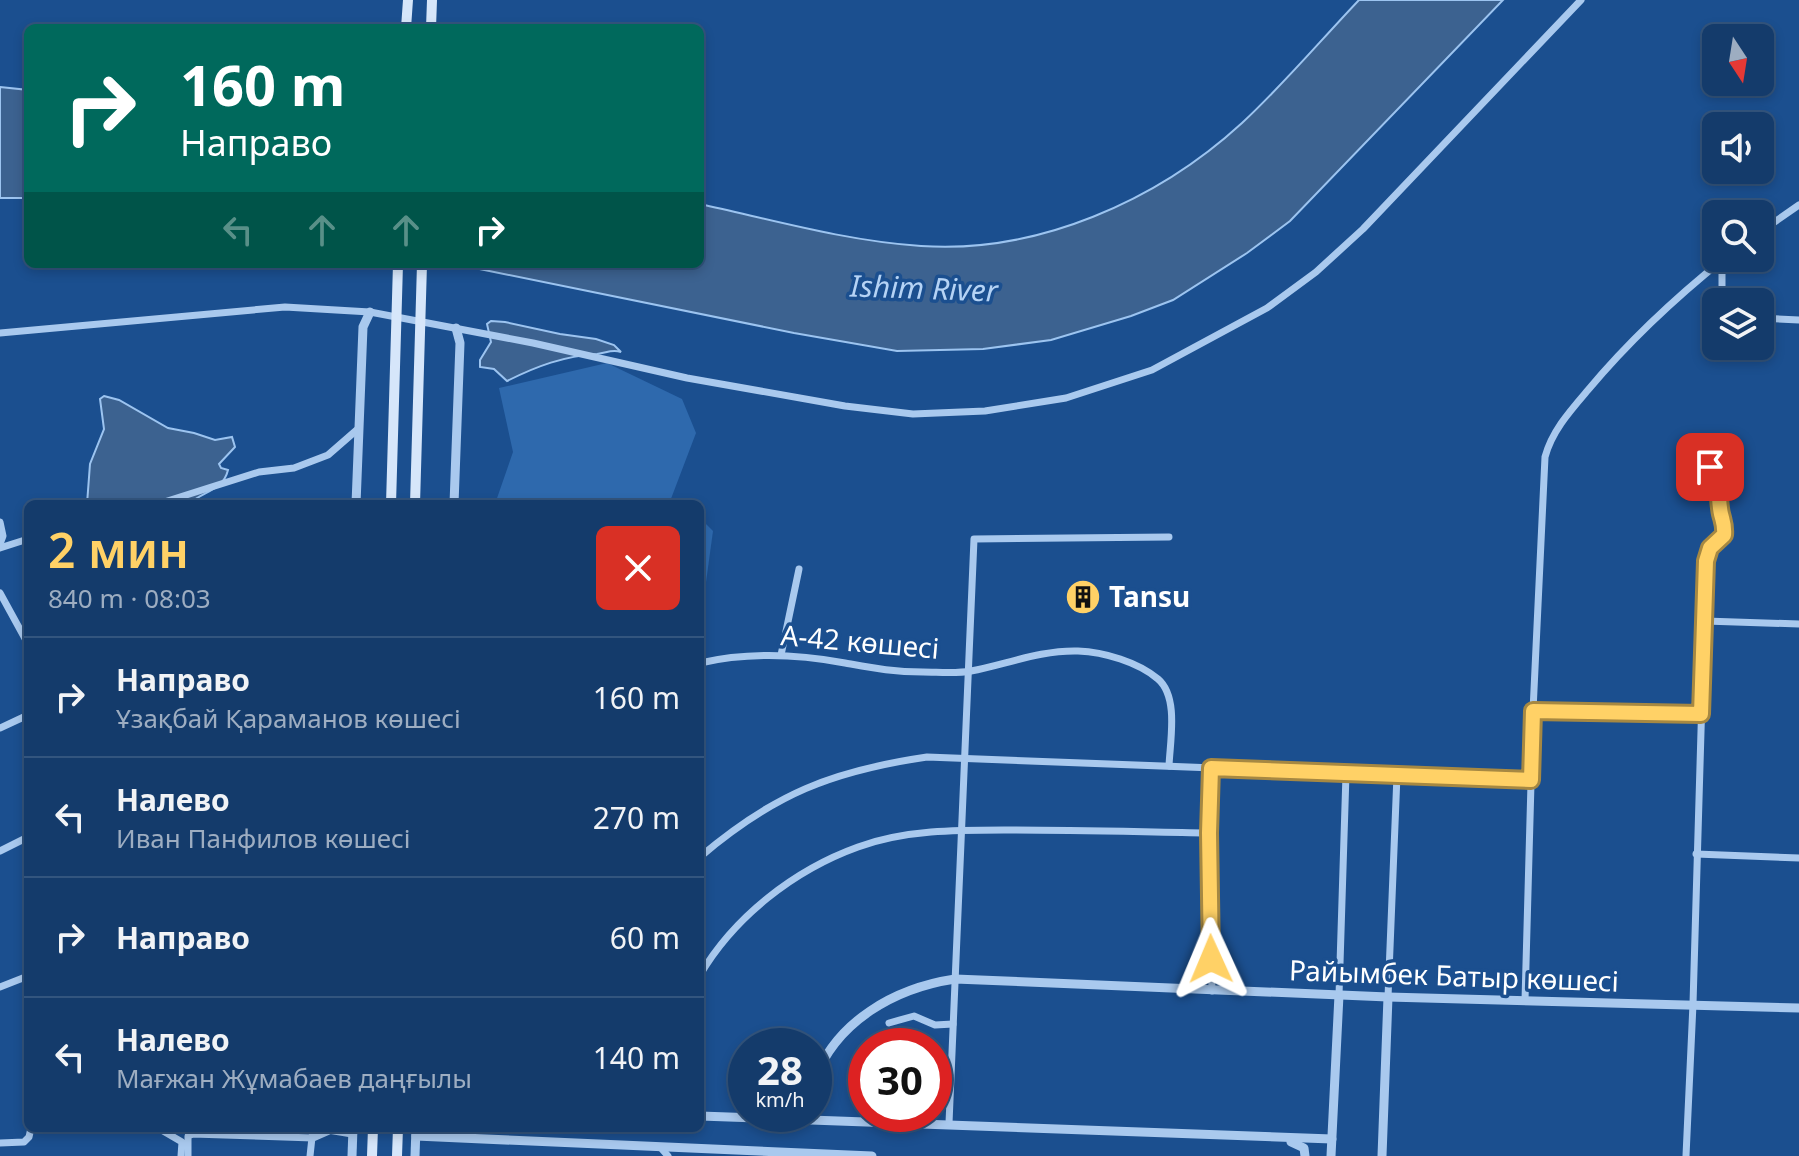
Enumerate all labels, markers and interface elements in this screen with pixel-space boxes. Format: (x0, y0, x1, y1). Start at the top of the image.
north arrow (1702, 24, 1774, 96)
map controls (1702, 24, 1774, 360)
text: 160 m (180, 46, 345, 122)
icon: right (48, 56, 152, 160)
button: sound (1702, 112, 1774, 184)
text: Направо (180, 118, 332, 167)
button: search (1702, 200, 1774, 272)
icon: left (216, 208, 260, 252)
icon: ahead (300, 208, 344, 252)
icon: ahead (384, 208, 428, 252)
icon: right (468, 208, 512, 252)
water label: Ishim River (849, 264, 1000, 311)
button: layers (1702, 288, 1774, 360)
pin (1676, 433, 1744, 501)
icon: arrive (1688, 445, 1732, 489)
text: 2 мин (48, 517, 189, 582)
button: close (596, 526, 680, 610)
place label: Tansu (1109, 577, 1190, 615)
building icon: Tansu (1064, 578, 1102, 616)
text: 840 m · 08:03 (48, 580, 211, 616)
street label: А-42 көшесі (779, 615, 941, 667)
text: Направо (116, 659, 250, 700)
icon: right (48, 675, 92, 719)
text: 160 m (593, 677, 680, 718)
text: Ұзақбай Қараманов көшесі (116, 700, 461, 736)
text: Налево (116, 779, 230, 820)
icon: left (48, 795, 92, 839)
text: 270 m (593, 797, 680, 838)
text: Иван Панфилов көшесі (116, 820, 411, 856)
icon: right (48, 915, 92, 959)
text: Направо (116, 917, 250, 958)
text: 60 m (610, 917, 680, 958)
position arrow (1169, 917, 1253, 1001)
street label: Райымбек Батыр көшесі (1288, 950, 1620, 1000)
text: Налево (116, 1019, 230, 1060)
speed limit sign: 30 (848, 1028, 952, 1132)
icon: left (48, 1035, 92, 1079)
text: 140 m (593, 1037, 680, 1078)
text: 28 (757, 1042, 803, 1097)
text: Мағжан Жұмабаев даңғылы (116, 1060, 472, 1096)
text: km/h (755, 1086, 805, 1113)

